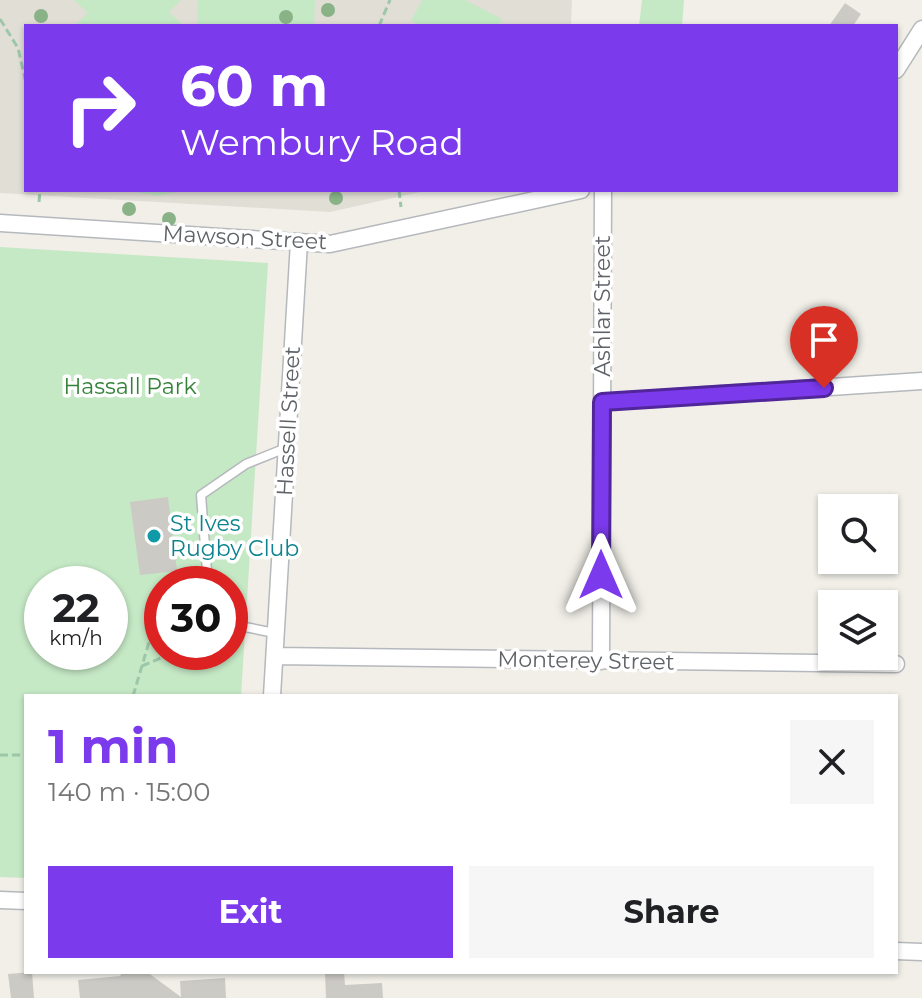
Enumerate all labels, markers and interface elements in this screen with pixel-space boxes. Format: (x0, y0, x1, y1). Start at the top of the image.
text: 60 m (180, 52, 328, 120)
icon: right (48, 56, 152, 160)
text: Wembury Road (180, 120, 464, 164)
street label: Mawson Street (162, 220, 328, 255)
street label: Ashlar Street (589, 235, 616, 377)
pin (790, 306, 858, 388)
icon: arrive (802, 318, 846, 362)
street label: Hassell Street (271, 345, 306, 497)
park label: Hassall Park (63, 373, 197, 400)
map controls (818, 494, 898, 670)
button: search (818, 494, 898, 574)
place label: St Ives Rugby Club (170, 510, 299, 562)
marker: St Ives Rugby Club (145, 527, 163, 545)
position arrow (559, 533, 643, 617)
speed limit sign: 30 (144, 566, 248, 670)
text: 22 (52, 583, 100, 632)
button: layers (818, 590, 898, 670)
text: km/h (49, 626, 103, 650)
street label: Monterey Street (497, 645, 675, 676)
text: 1 min (48, 717, 178, 775)
button: close (790, 720, 874, 804)
text: 140 m · 15:00 (48, 776, 210, 808)
button: Exit (48, 866, 453, 958)
button: Share (469, 866, 874, 958)

